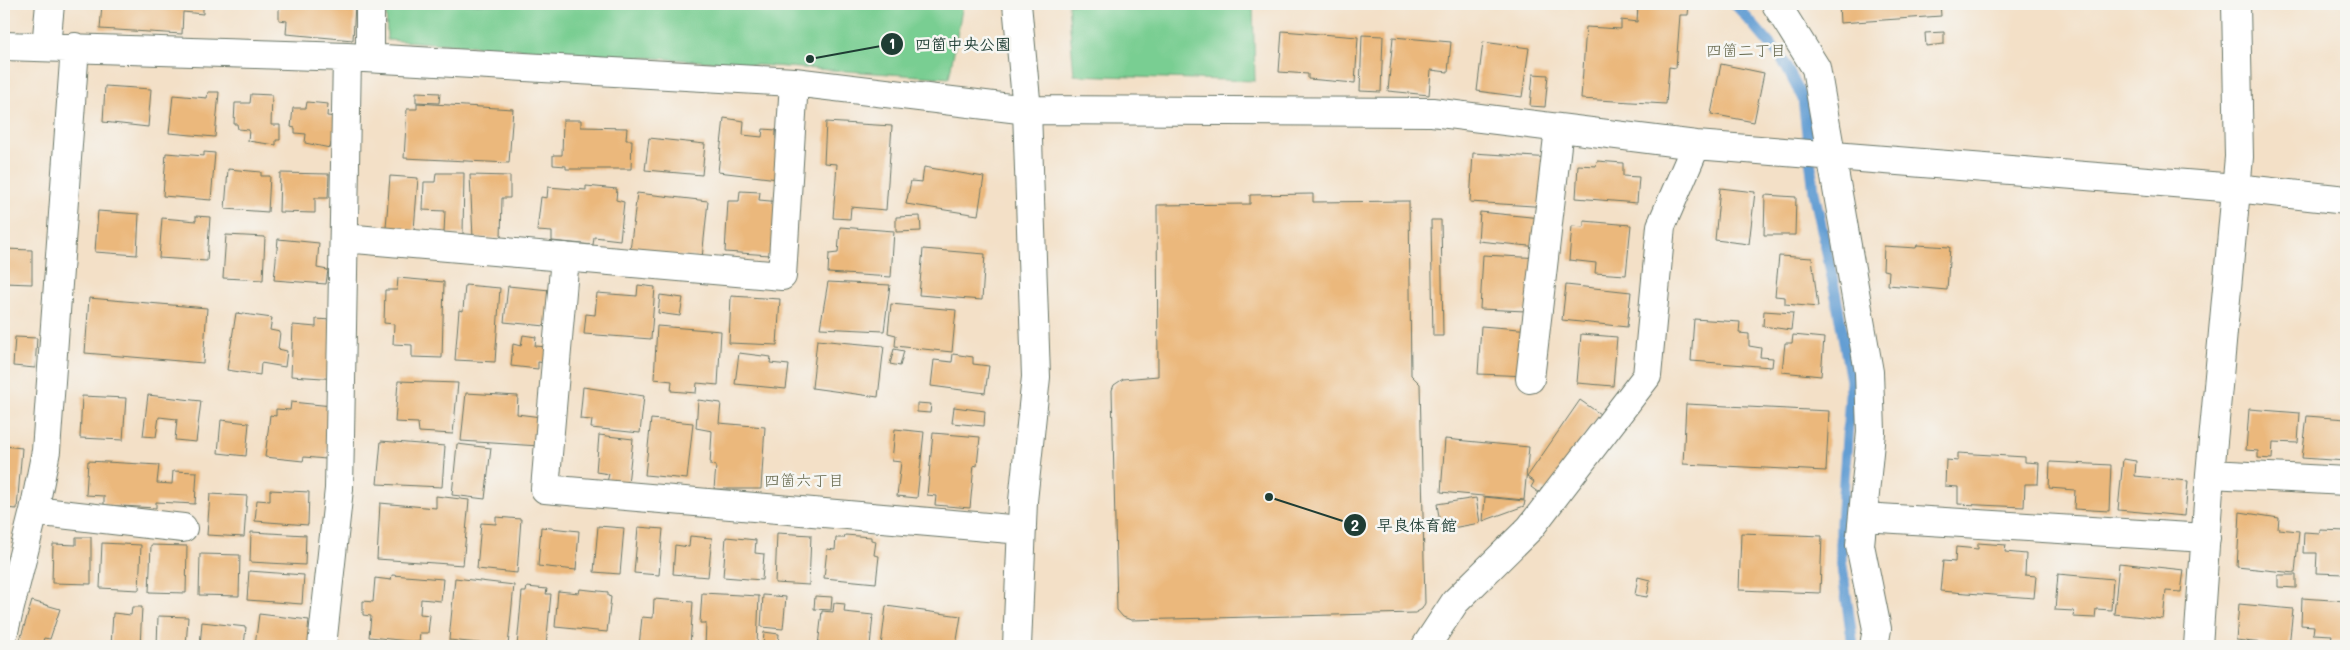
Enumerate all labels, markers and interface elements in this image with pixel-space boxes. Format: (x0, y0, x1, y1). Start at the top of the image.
callout: 四箇中央公園 (880, 28, 1021, 59)
text: 1 (889, 33, 895, 53)
text: 四箇中央公園 (915, 33, 1011, 54)
district label: 四箇二丁目 (1706, 39, 1786, 60)
district label: 四箇六丁目 (764, 469, 844, 490)
callout: 早良体育館 (1342, 510, 1467, 541)
text: 早良体育館 (1377, 514, 1457, 535)
text: 2 (1351, 515, 1359, 535)

